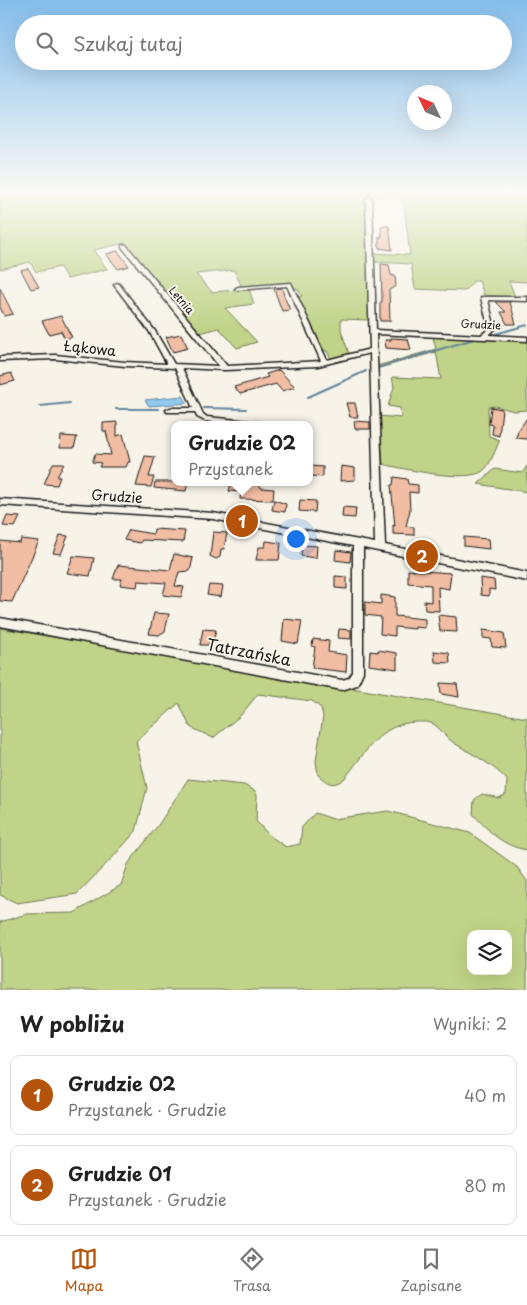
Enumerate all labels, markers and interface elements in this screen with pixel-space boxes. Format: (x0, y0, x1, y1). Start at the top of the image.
search box (15, 15, 512, 70)
icon: search (33, 29, 61, 57)
text: Szukaj tutaj (73, 29, 183, 57)
north arrow (407, 85, 452, 130)
street label: Letnia (165, 282, 199, 318)
street label: Grudzie (460, 314, 502, 334)
street label: Łąkowa (62, 335, 117, 361)
popup (171, 421, 313, 486)
text: Grudzie 02 (188, 428, 296, 456)
text: Przystanek (188, 456, 273, 480)
street label: Grudzie (91, 484, 143, 508)
pin: 1 (226, 502, 258, 540)
your location (283, 526, 309, 552)
pin: 2 (406, 537, 438, 575)
street label: Tatrzańska (205, 631, 293, 671)
map controls (467, 930, 512, 975)
button: layers (467, 930, 512, 975)
text: W pobliżu (20, 1007, 125, 1039)
text: Wyniki: 2 (433, 1011, 507, 1035)
text: Grudzie 02 (68, 1069, 176, 1097)
text: 1 (33, 1083, 41, 1107)
text: 40 m (464, 1083, 506, 1107)
text: Przystanek · Grudzie (68, 1097, 227, 1121)
text: Grudzie 01 (68, 1159, 171, 1187)
text: 2 (31, 1173, 43, 1197)
text: 80 m (464, 1173, 506, 1197)
text: Przystanek · Grudzie (68, 1187, 227, 1211)
tab: Mapa (65, 1245, 103, 1296)
tab: Trasa (233, 1245, 271, 1296)
tab: Zapisane (401, 1245, 462, 1296)

